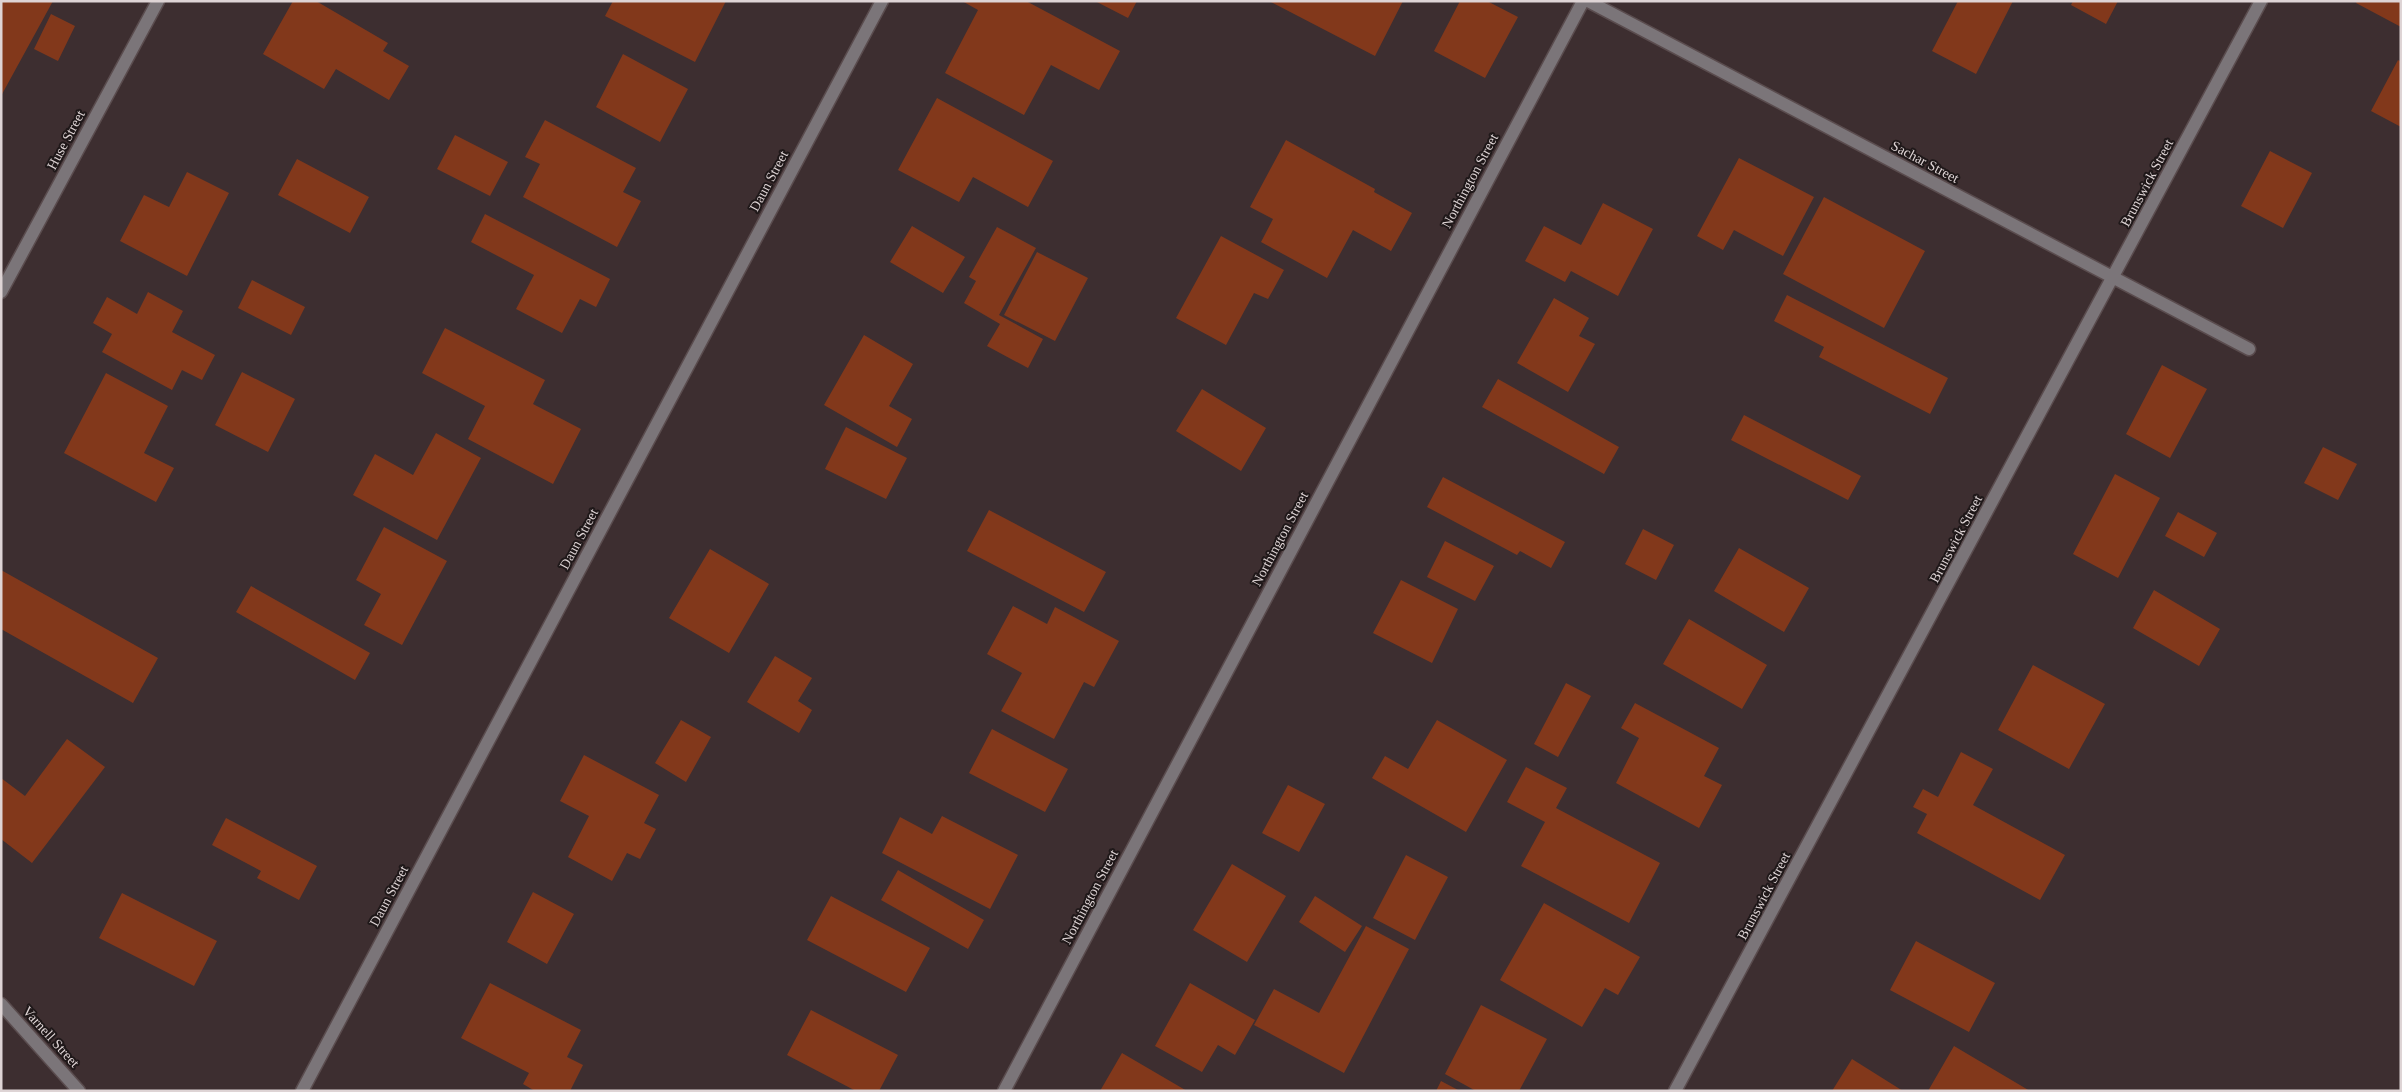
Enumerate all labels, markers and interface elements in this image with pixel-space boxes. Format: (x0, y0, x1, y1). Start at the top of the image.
street label: Huse Street (44, 108, 88, 172)
street label: Northington Street (1439, 131, 1501, 231)
street label: Brunswick Street (2118, 137, 2176, 229)
street label: Sachar Street (1889, 138, 1961, 186)
street label: Daun Street (747, 148, 791, 214)
street label: Northington Street (1249, 489, 1311, 589)
street label: Brunswick Street (1927, 493, 1985, 585)
street label: Daun Street (557, 506, 601, 572)
street label: Northington Street (1059, 847, 1121, 947)
street label: Brunswick Street (1735, 850, 1793, 942)
street label: Daun Street (367, 863, 411, 929)
street label: Varnell Street (20, 1004, 82, 1071)

